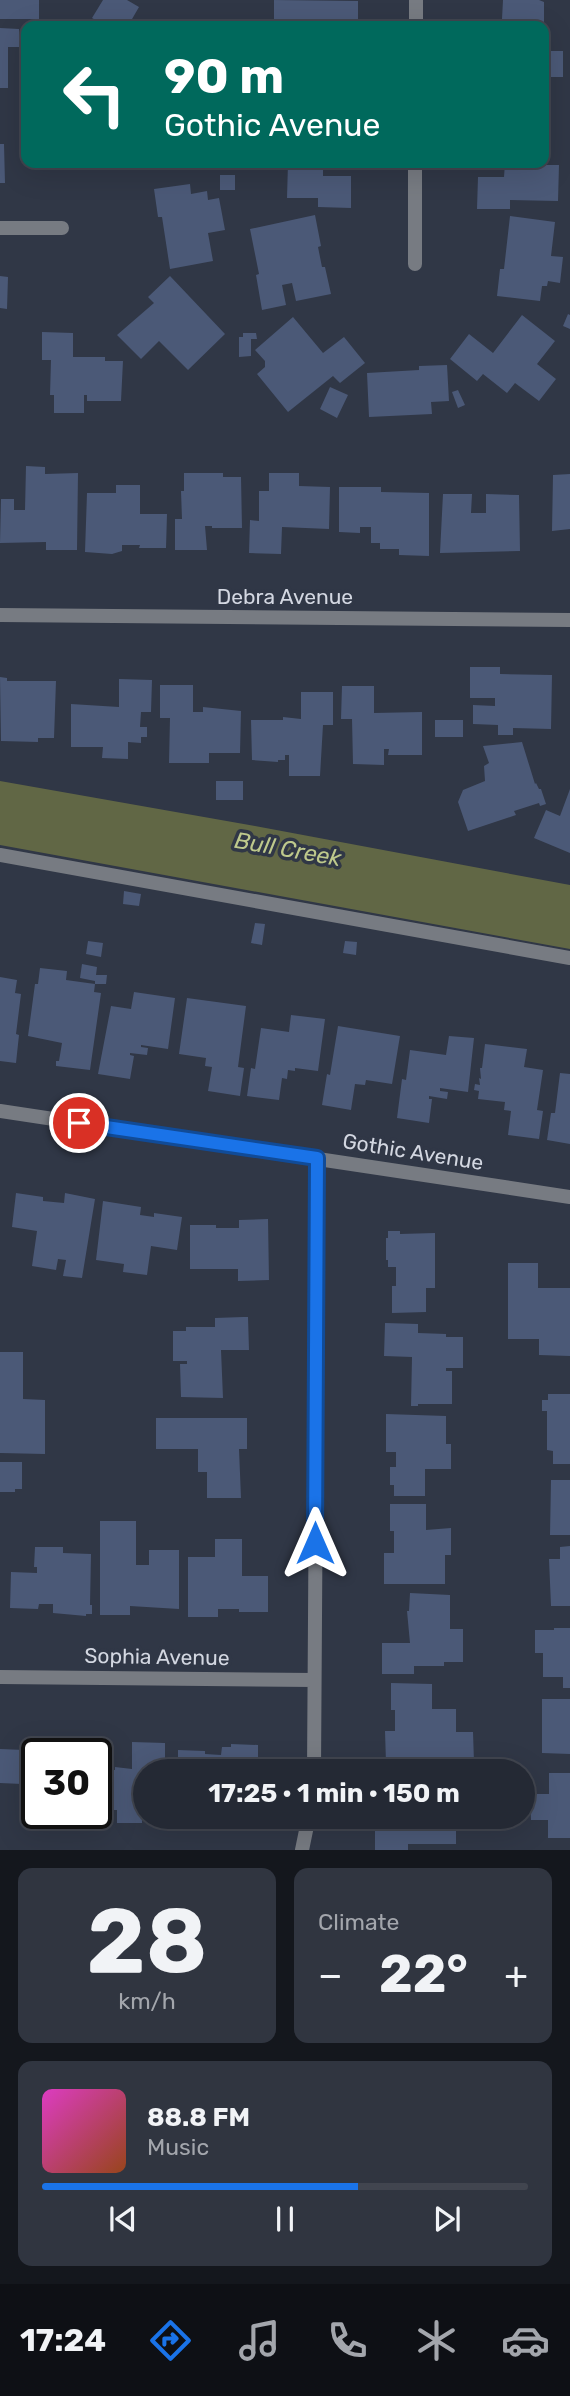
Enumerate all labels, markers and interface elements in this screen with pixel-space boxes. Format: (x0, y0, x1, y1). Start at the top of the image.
text: 90 m (164, 47, 284, 105)
icon: left (49, 49, 140, 140)
text: Gothic Avenue (164, 106, 381, 144)
street label: Debra Avenue (217, 584, 353, 609)
water label: Bull Creek (233, 826, 345, 872)
pin (49, 1093, 109, 1153)
icon: arrive (60, 1104, 98, 1142)
street label: Gothic Avenue (341, 1128, 485, 1175)
position arrow (278, 1506, 352, 1580)
street label: Sophia Avenue (84, 1643, 230, 1670)
speed limit sign: 30 (21, 1738, 112, 1829)
text: 17:25 · 1 min · 150 m (208, 1778, 460, 1809)
text: 28 (87, 1887, 207, 1995)
text: Climate (318, 1908, 399, 1936)
text: 22° (379, 1943, 468, 2005)
text: − (318, 1952, 343, 1998)
text: + (504, 1952, 528, 1998)
text: km/h (118, 1987, 176, 2015)
text: 88.8 FM (147, 2102, 250, 2133)
text: Music (147, 2133, 209, 2161)
icon: previous (104, 2200, 142, 2238)
icon: pause (266, 2200, 304, 2238)
icon: next (428, 2200, 466, 2238)
icon: directions (146, 2316, 195, 2365)
icon: music (235, 2316, 284, 2365)
icon: phone (323, 2316, 372, 2365)
icon: climate (412, 2316, 461, 2365)
icon: car (501, 2316, 550, 2365)
text: 17:24 (20, 2321, 106, 2359)

